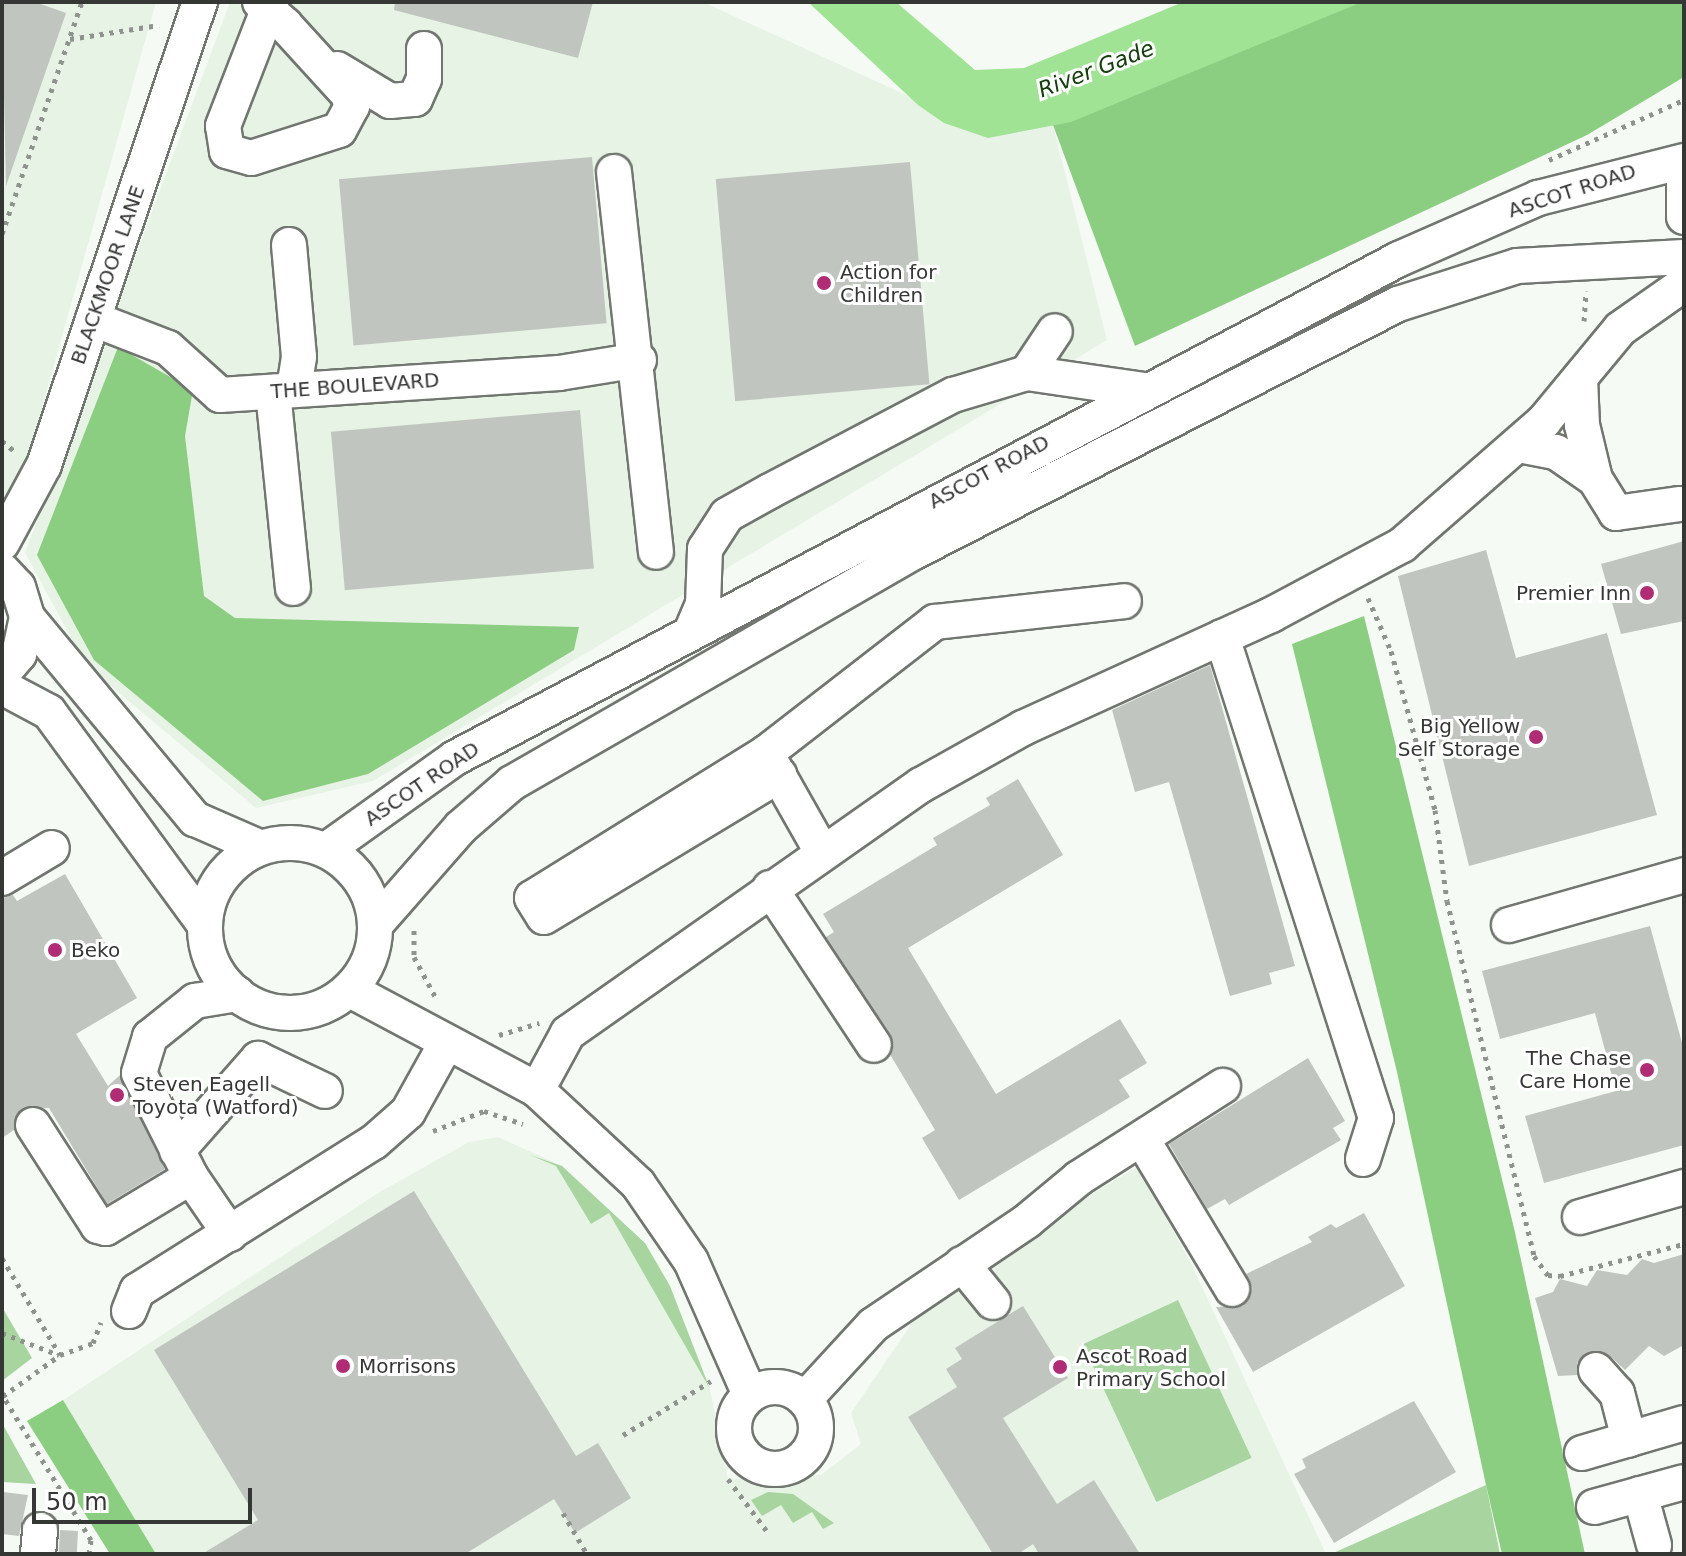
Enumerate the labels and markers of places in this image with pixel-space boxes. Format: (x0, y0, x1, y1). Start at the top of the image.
place label: Action for Children (840, 260, 936, 307)
marker: Action for Children (815, 274, 833, 292)
place label: Premier Inn (1516, 581, 1631, 605)
marker: Premier Inn (1638, 584, 1656, 602)
place label: Big Yellow Self Storage (1398, 714, 1520, 761)
marker: Big Yellow Self Storage (1527, 728, 1545, 746)
place label: Beko (71, 938, 120, 962)
marker: Beko (46, 941, 64, 959)
place label: The Chase Care Home (1519, 1046, 1631, 1093)
marker: The Chase Care Home (1638, 1061, 1656, 1079)
place label: Steven Eagell Toyota (Watford) (133, 1072, 299, 1119)
marker: Steven Eagell Toyota (Watford) (108, 1086, 126, 1104)
place label: Ascot Road Primary School (1076, 1344, 1226, 1391)
place label: Morrisons (359, 1354, 456, 1378)
marker: Morrisons (334, 1357, 352, 1375)
marker: Ascot Road Primary School (1051, 1358, 1069, 1376)

